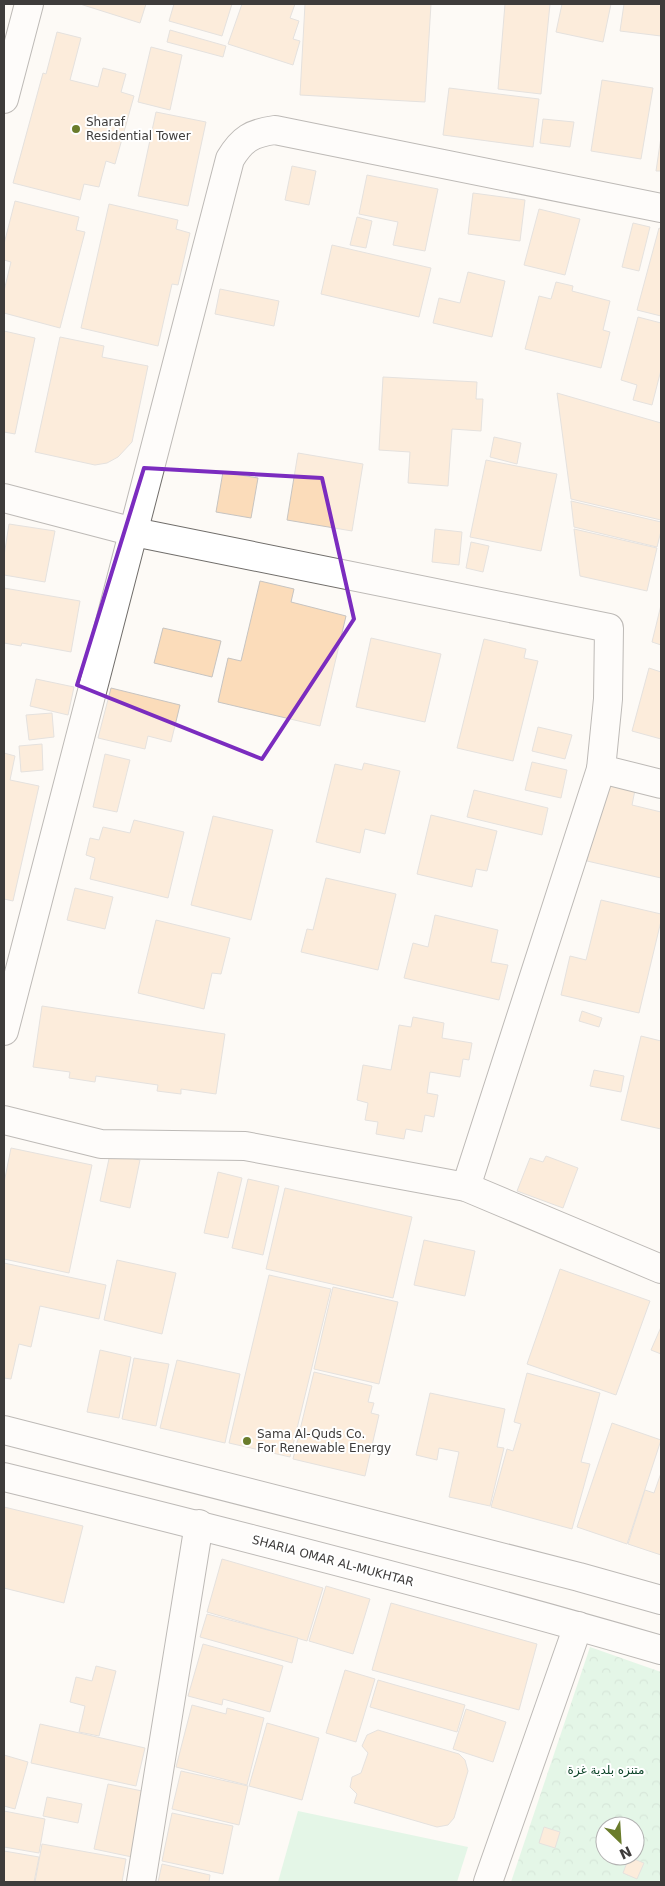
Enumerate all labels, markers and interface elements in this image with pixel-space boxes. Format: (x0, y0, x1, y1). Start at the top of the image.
place label: Sharaf Residential Tower (86, 115, 191, 143)
marker: Sharaf Residential Tower (70, 123, 82, 135)
place label: Sama Al-Quds Co. For Renewable Energy (257, 1427, 391, 1455)
marker: Sama Al-Quds Co. For Renewable Energy (241, 1435, 253, 1447)
street label: SHARIA OMAR AL-MUKHTAR (251, 1533, 415, 1589)
park label: متنزه بلدية غزة (568, 1763, 644, 1778)
north arrow (595, 1816, 645, 1866)
text: N (617, 1843, 634, 1863)

